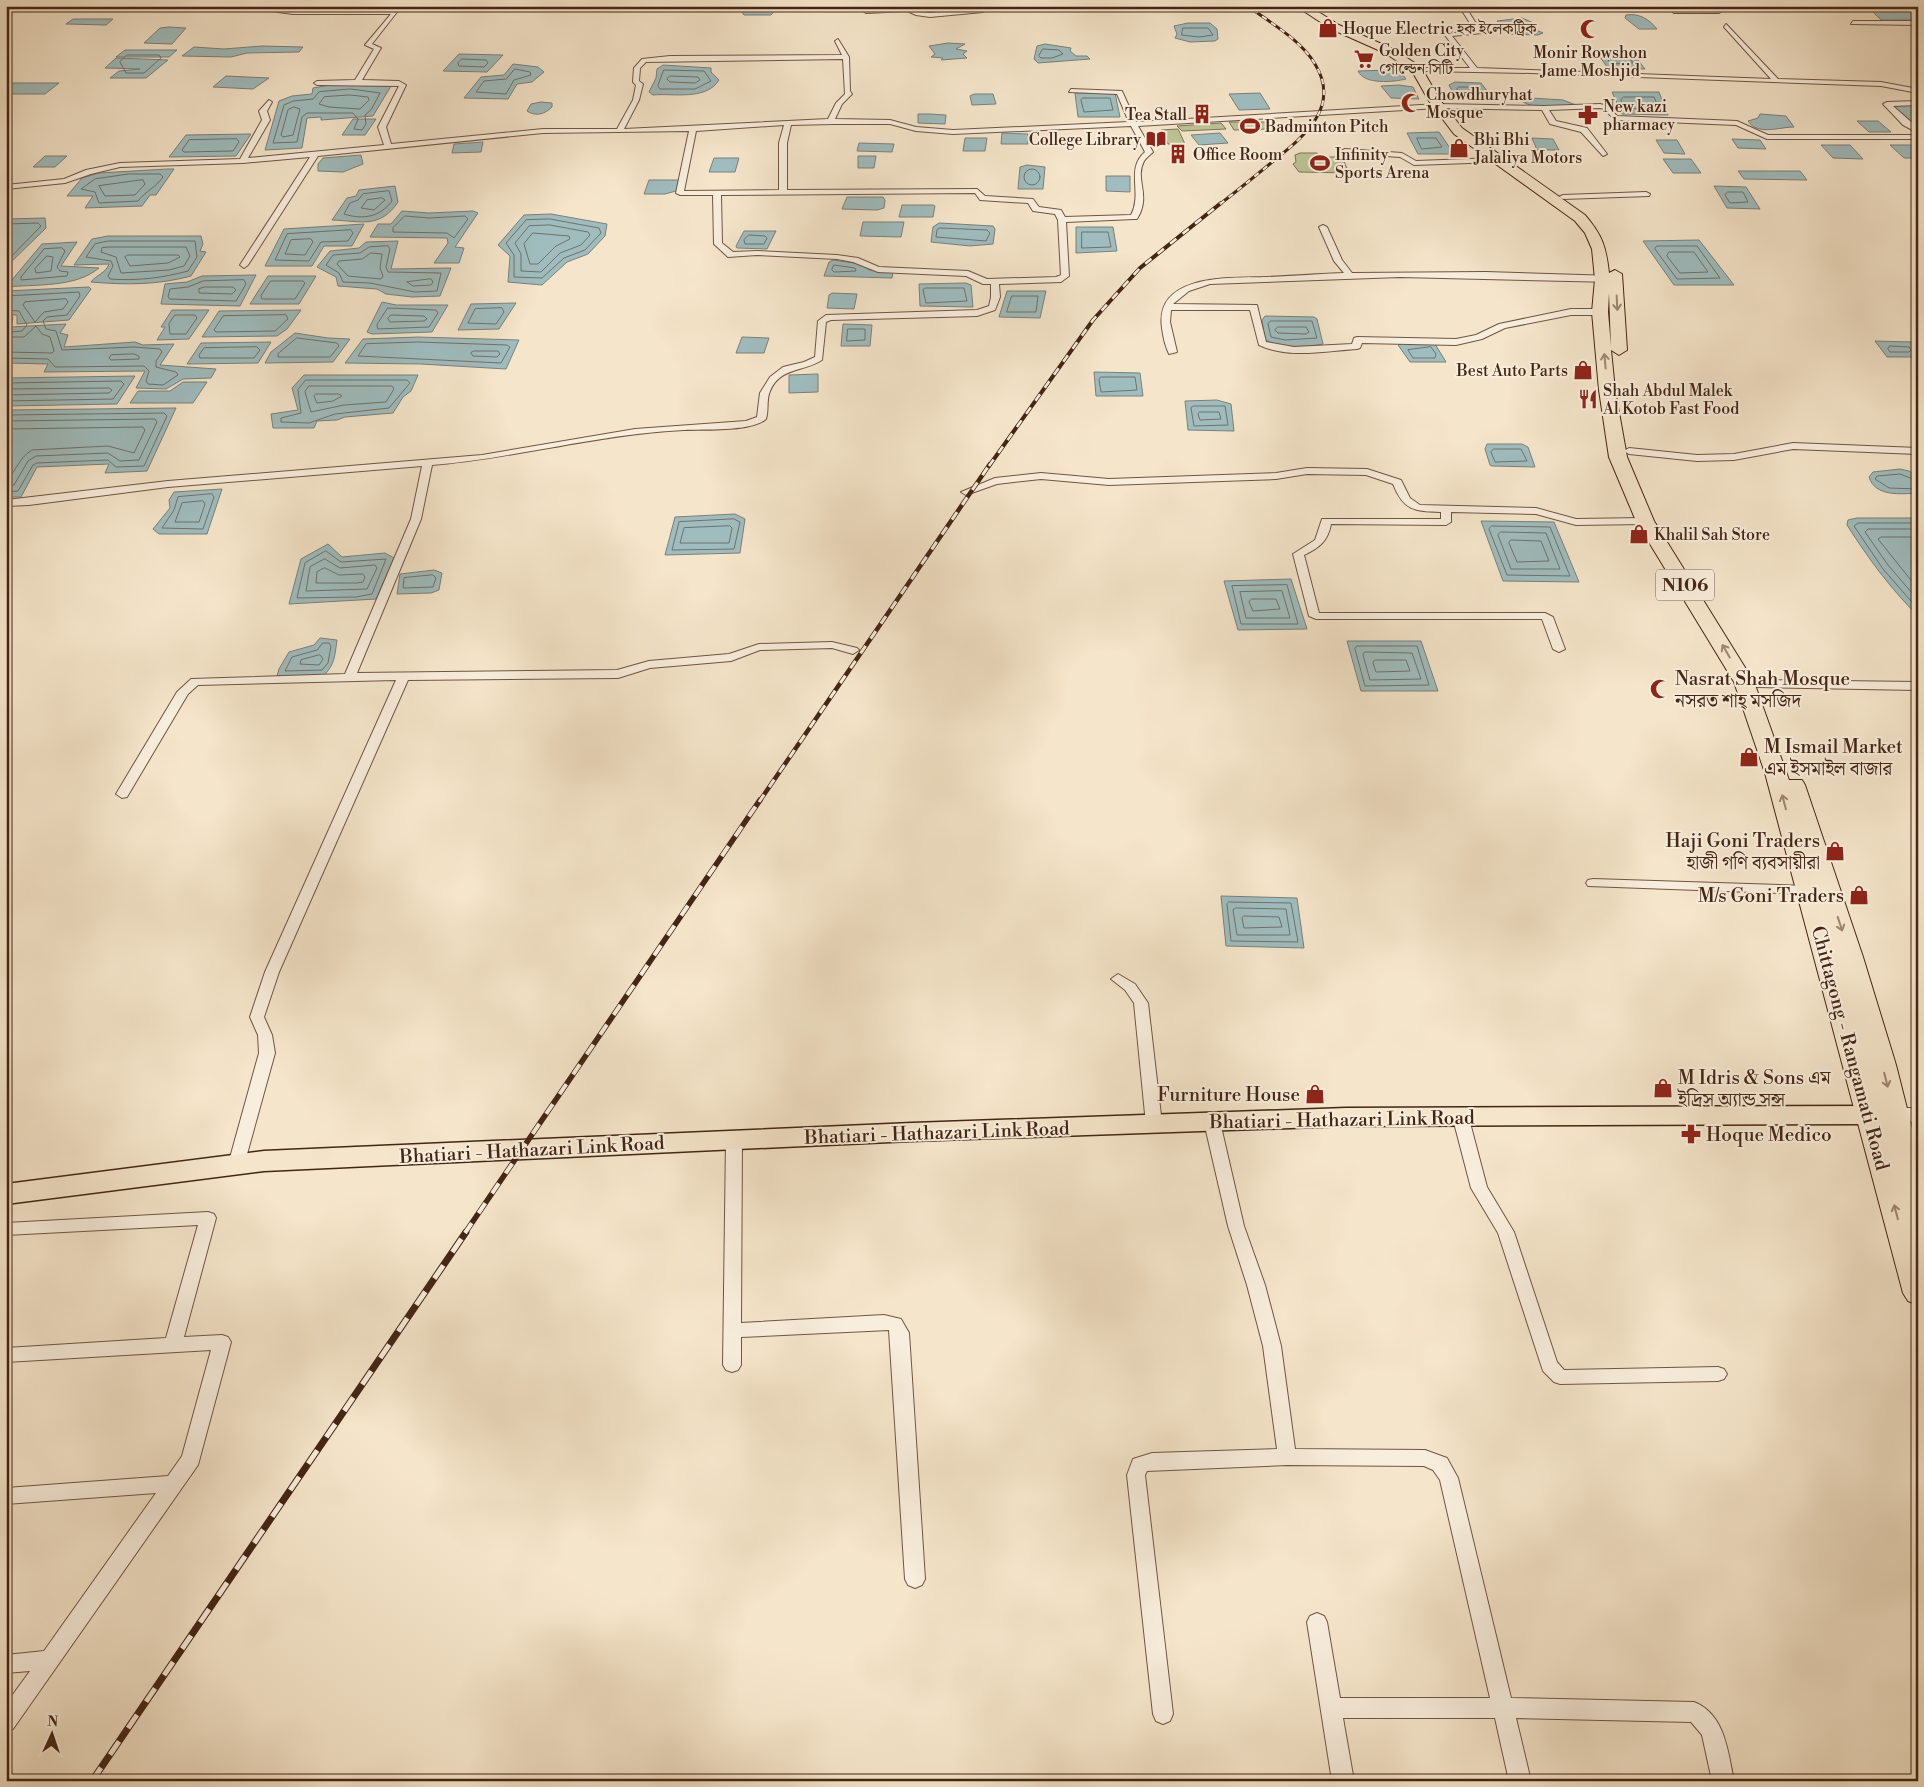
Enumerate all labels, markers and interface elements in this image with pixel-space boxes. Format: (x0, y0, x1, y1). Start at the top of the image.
shop icon: Hoque Electric হক ইলেকট্রিক (1317, 17, 1339, 39)
place label: Hoque Electric হক ইলেকট্রিক (1343, 18, 1537, 39)
mosque icon: Monir Rowshon Jame Moshjid (1579, 18, 1601, 40)
place label: Golden City গোল্ডেন সিটি (1379, 41, 1464, 79)
place label: Monir Rowshon Jame Moshjid (1533, 43, 1648, 81)
supermarket icon: Golden City গোল্ডেন সিটি (1353, 48, 1375, 70)
place label: Chowdhuryhat Mosque (1426, 85, 1533, 123)
mosque icon: Chowdhuryhat Mosque (1400, 92, 1422, 114)
place label: New kazi pharmacy (1603, 97, 1675, 135)
building icon: Tea Stall (1191, 103, 1213, 125)
pharmacy icon: New kazi pharmacy (1577, 104, 1599, 126)
place label: Tea Stall (1125, 105, 1187, 125)
sports icon: Badminton Pitch (1239, 115, 1261, 137)
place label: Badminton Pitch (1264, 117, 1389, 137)
library icon: College Library (1145, 128, 1167, 150)
place label: College Library (1029, 130, 1141, 150)
place label: Bhi Bhi Jalaliya Motors (1473, 130, 1582, 168)
shop icon: Bhi Bhi Jalaliya Motors (1448, 137, 1470, 159)
building icon: Office Room (1167, 143, 1189, 165)
place label: Office Room (1193, 145, 1282, 165)
place label: Infinity Sports Arena (1335, 145, 1430, 183)
sports icon: Infinity Sports Arena (1309, 152, 1331, 174)
one-way arrow (1613, 295, 1622, 311)
one-way arrow (1600, 353, 1609, 369)
shop icon: Best Auto Parts (1572, 359, 1594, 381)
place label: Best Auto Parts (1456, 361, 1568, 381)
place label: Shah Abdul Malek Al Kotob Fast Food (1602, 381, 1739, 419)
restaurant icon: Shah Abdul Malek Al Kotob Fast Food (1577, 388, 1599, 410)
shop icon: Khalil Sah Store (1628, 523, 1650, 545)
place label: Khalil Sah Store (1654, 525, 1770, 545)
road number: N106 (1656, 570, 1714, 600)
one-way arrow (1721, 644, 1731, 658)
place label: Nasrat Shah Mosque নসরত শাহ্‌ মসজিদ (1674, 667, 1850, 713)
mosque icon: Nasrat Shah Mosque নসরত শাহ্‌ মসজিদ (1649, 678, 1671, 700)
place label: M Ismail Market এম ইসমাইল বাজার (1764, 735, 1903, 781)
shop icon: M Ismail Market এম ইসমাইল বাজার (1738, 746, 1760, 768)
one-way arrow (1778, 795, 1788, 811)
place label: Haji Goni Traders হাজী গণি ব্যবসায়ীরা (1665, 829, 1820, 875)
shop icon: Haji Goni Traders হাজী গণি ব্যবসায়ীরা (1824, 840, 1846, 862)
place label: M/s Goni Traders (1698, 884, 1844, 908)
shop icon: M/s Goni Traders (1848, 884, 1870, 906)
one-way arrow (1836, 916, 1846, 932)
street label: Chittagong - Rangamati Road (1806, 923, 1894, 1173)
place label: M Idris & Sons এম ইদ্রিস অ্যান্ড সন্স (1677, 1066, 1831, 1112)
one-way arrow (1882, 1072, 1891, 1088)
shop icon: M Idris & Sons এম ইদ্রিস অ্যান্ড সন্স (1652, 1077, 1674, 1099)
place label: Furniture House (1157, 1083, 1300, 1107)
shop icon: Furniture House (1304, 1083, 1326, 1105)
street label: Bhatiari - Hathazari Link Road (1208, 1106, 1475, 1134)
street label: Bhatiari - Hathazari Link Road (803, 1116, 1070, 1150)
pharmacy icon: Hoque Medico (1680, 1123, 1702, 1145)
place label: Hoque Medico (1706, 1123, 1832, 1147)
street label: Bhatiari - Hathazari Link Road (398, 1131, 665, 1169)
one-way arrow (1891, 1204, 1900, 1220)
north arrow (28, 1710, 78, 1760)
text: N (47, 1713, 59, 1731)

